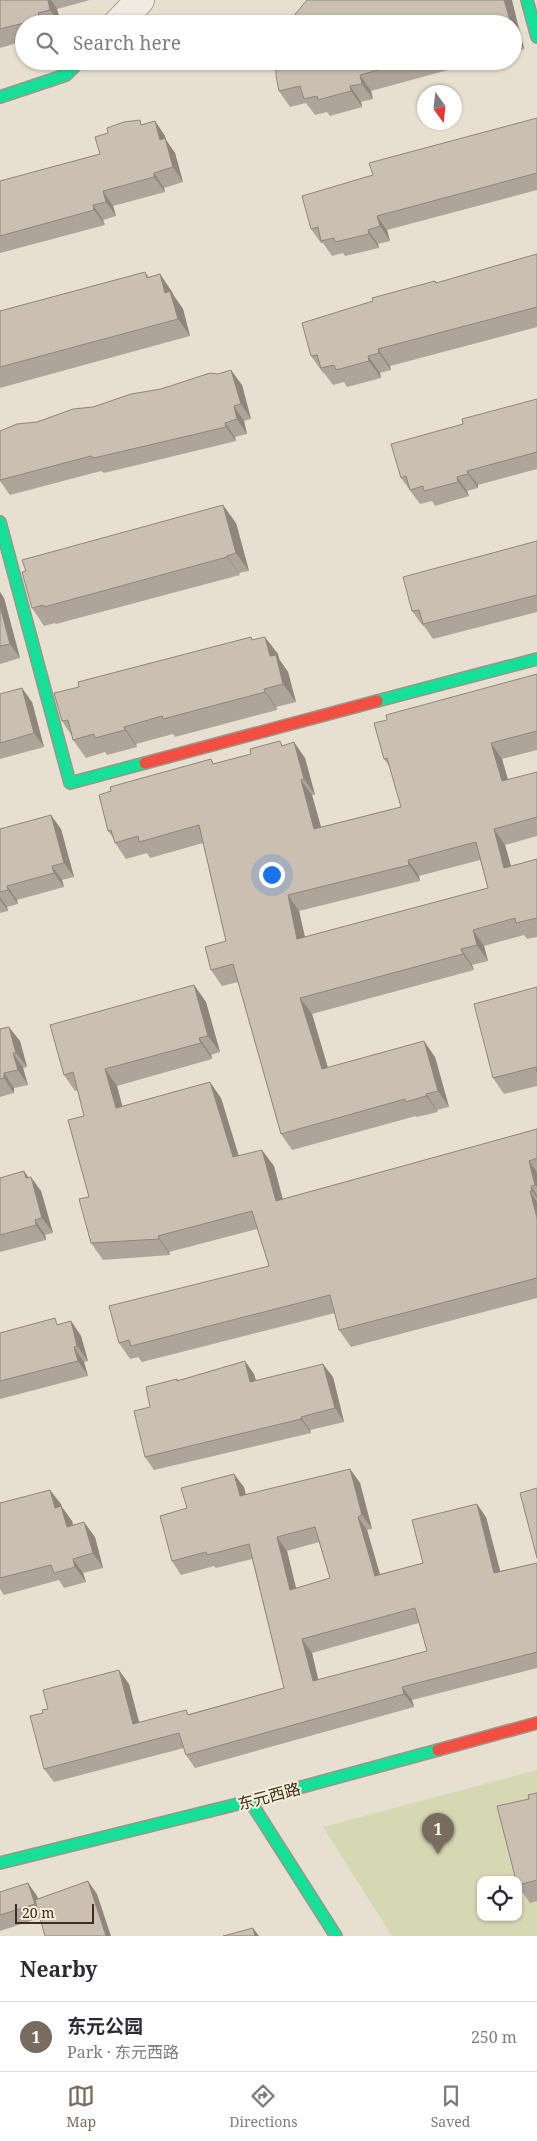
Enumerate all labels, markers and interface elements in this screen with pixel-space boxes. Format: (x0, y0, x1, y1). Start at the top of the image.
search box (15, 15, 522, 70)
icon: search (33, 29, 61, 57)
text: Search here (73, 30, 181, 56)
north arrow (417, 85, 462, 130)
your location (259, 862, 285, 888)
street label: 东元西路 (235, 1777, 303, 1815)
pin: 1 (422, 1813, 454, 1854)
map controls (477, 1876, 522, 1921)
button: locate (477, 1876, 522, 1921)
scale bar (15, 1901, 94, 1924)
text: 20 m (22, 1903, 55, 1922)
text: Nearby (20, 1955, 98, 1983)
text: 东元公园 (67, 2013, 143, 2039)
text: 1 (31, 2026, 41, 2048)
text: 250 m (471, 2026, 517, 2048)
text: Park · 东元西路 (67, 2041, 179, 2063)
tab: Map (67, 2082, 96, 2131)
tab: Directions (229, 2082, 298, 2131)
tab: Saved (431, 2082, 470, 2131)

